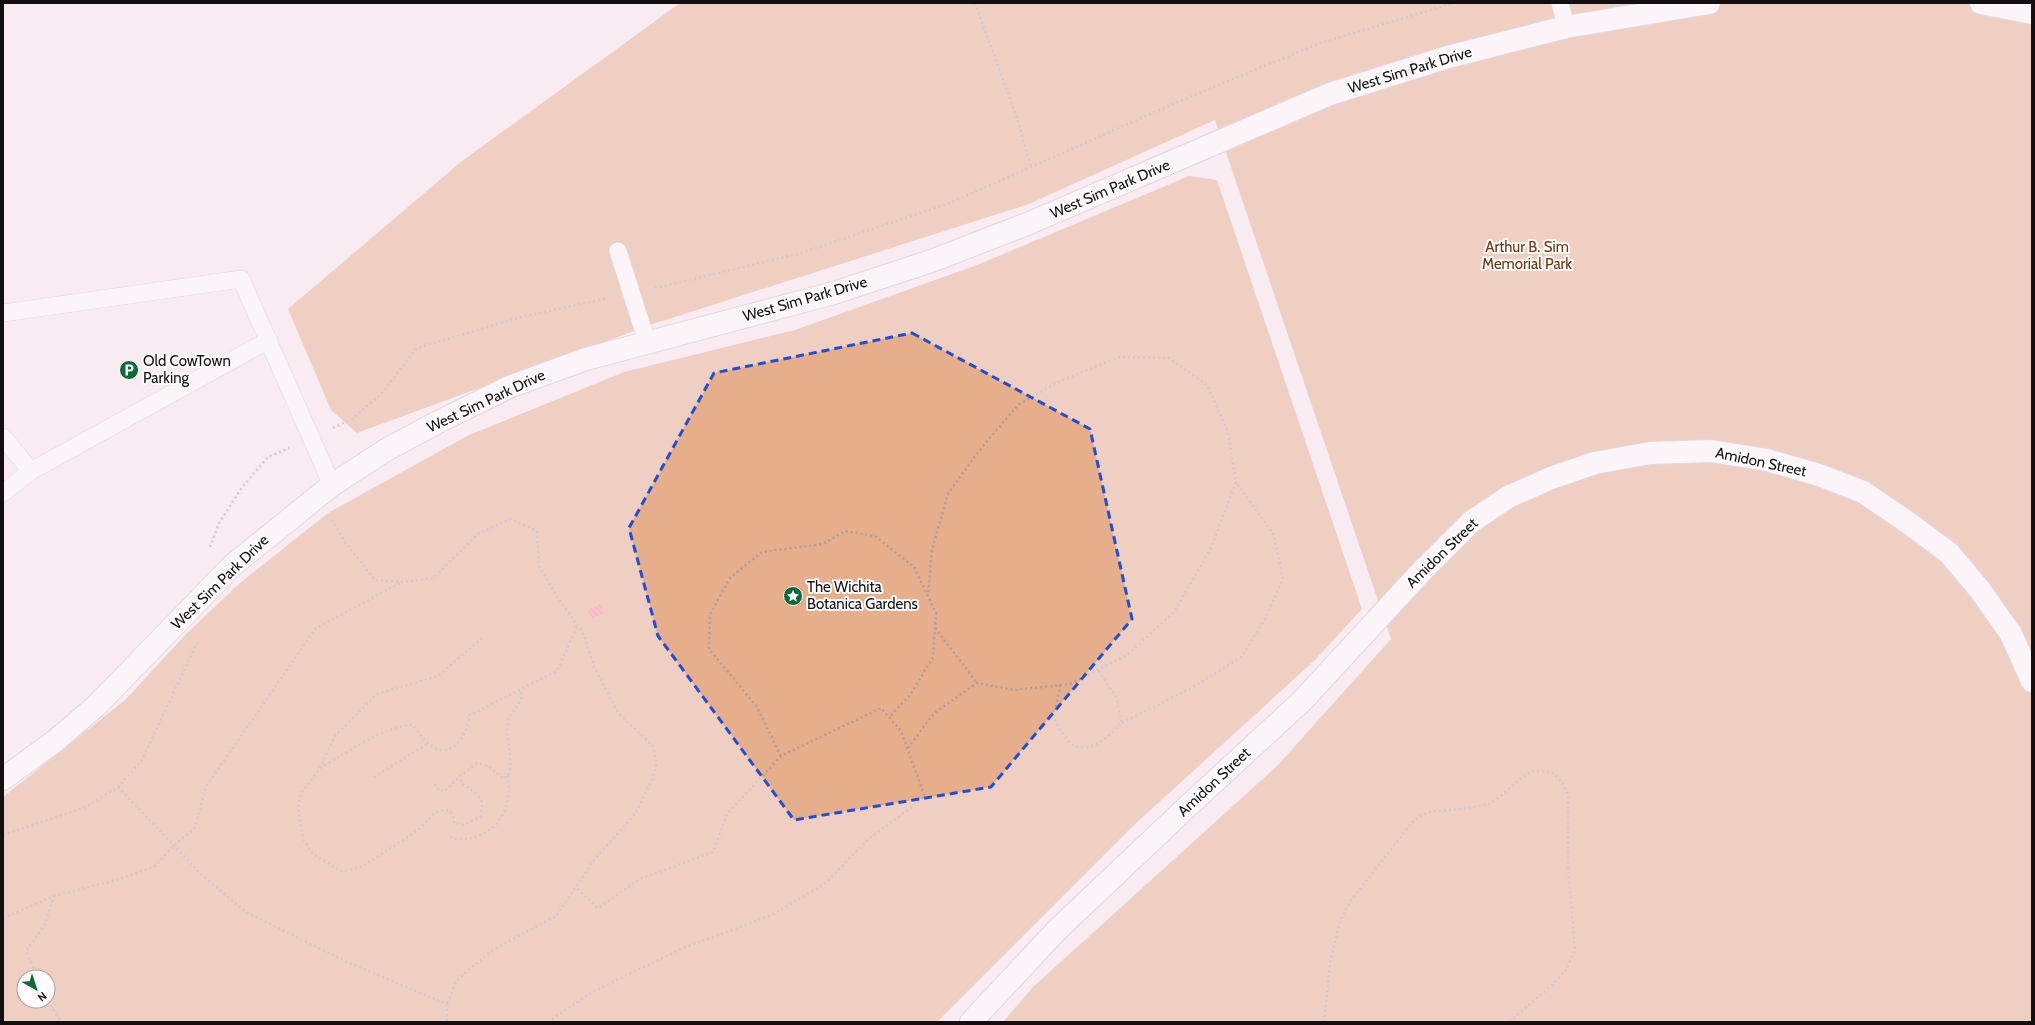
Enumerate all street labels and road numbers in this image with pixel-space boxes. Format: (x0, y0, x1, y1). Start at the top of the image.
street label: West Sim Park Drive (1346, 43, 1474, 97)
street label: West Sim Park Drive (1047, 156, 1173, 222)
street label: West Sim Park Drive (741, 273, 869, 325)
street label: West Sim Park Drive (424, 366, 548, 436)
street label: Amidon Street (1714, 444, 1808, 480)
street label: Amidon Street (1402, 514, 1482, 592)
street label: West Sim Park Drive (168, 531, 273, 633)
street label: Amidon Street (1174, 744, 1254, 820)

